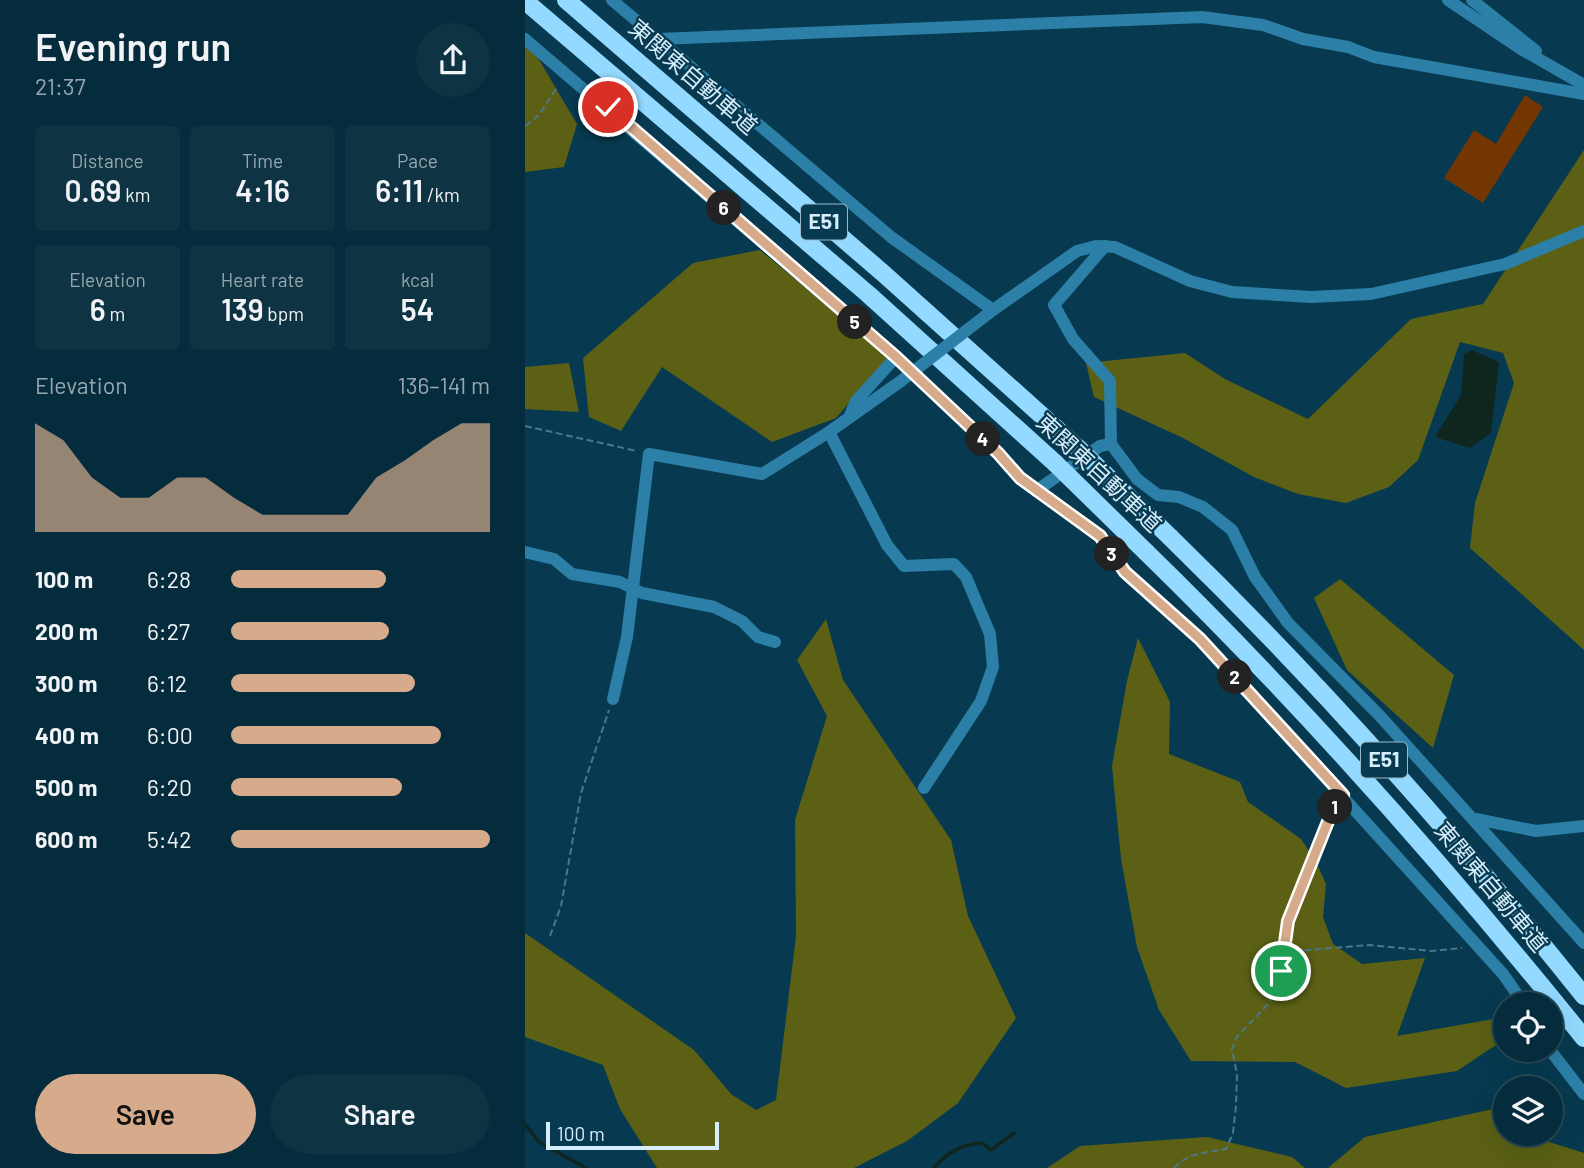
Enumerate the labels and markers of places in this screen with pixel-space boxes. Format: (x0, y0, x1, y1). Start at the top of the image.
pin (578, 77, 638, 137)
pin: 6 (707, 190, 741, 226)
pin: 5 (837, 304, 873, 340)
pin: 4 (965, 422, 1001, 457)
pin: 3 (1095, 536, 1129, 572)
pin: 2 (1217, 660, 1253, 694)
pin: 1 (1317, 790, 1353, 824)
pin (1251, 941, 1311, 1001)

